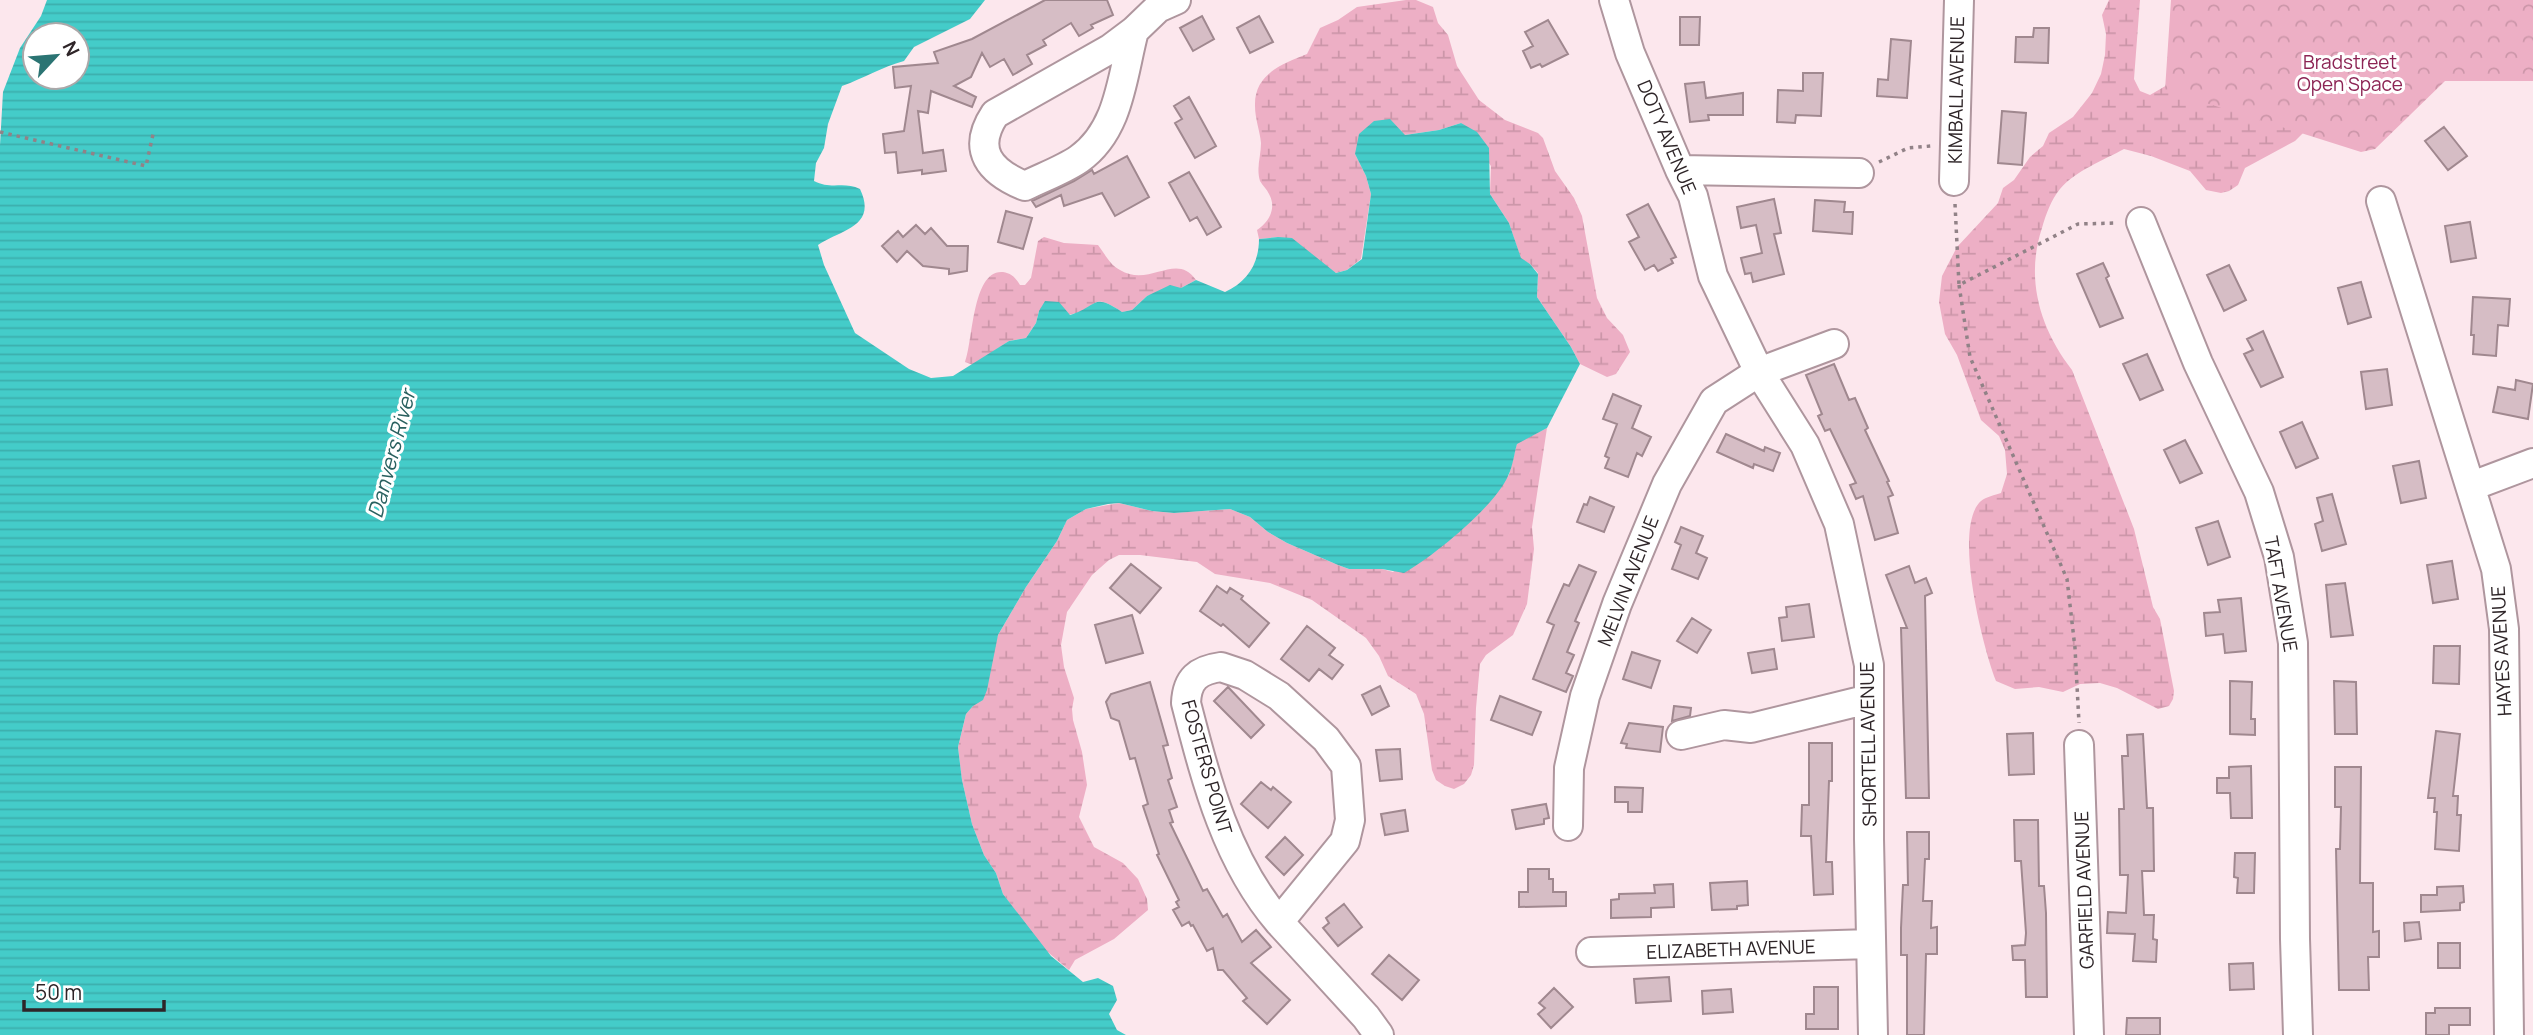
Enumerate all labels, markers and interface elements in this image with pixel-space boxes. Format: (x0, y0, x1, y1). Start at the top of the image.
street label: KIMBALL AVENUE (1942, 16, 1970, 164)
north arrow (21, 21, 91, 91)
text: N (57, 37, 86, 60)
park label: Bradstreet Open Space (2297, 49, 2403, 97)
street label: DOTY AVENUE (1631, 76, 1703, 198)
water label: Danvers River (361, 384, 422, 521)
street label: MELVIN AVENUE (1591, 512, 1665, 650)
street label: TAFT AVENUE (2258, 534, 2304, 654)
street label: HAYES AVENUE (2485, 585, 2517, 717)
street label: SHORTELL AVENUE (1854, 661, 1882, 827)
street label: FOSTERS POINT (1175, 697, 1239, 838)
street label: GARFIELD AVENUE (2068, 810, 2100, 970)
street label: ELIZABETH AVENUE (1646, 933, 1816, 965)
scale bar (24, 968, 164, 1012)
text: 50 m (35, 978, 82, 1006)

